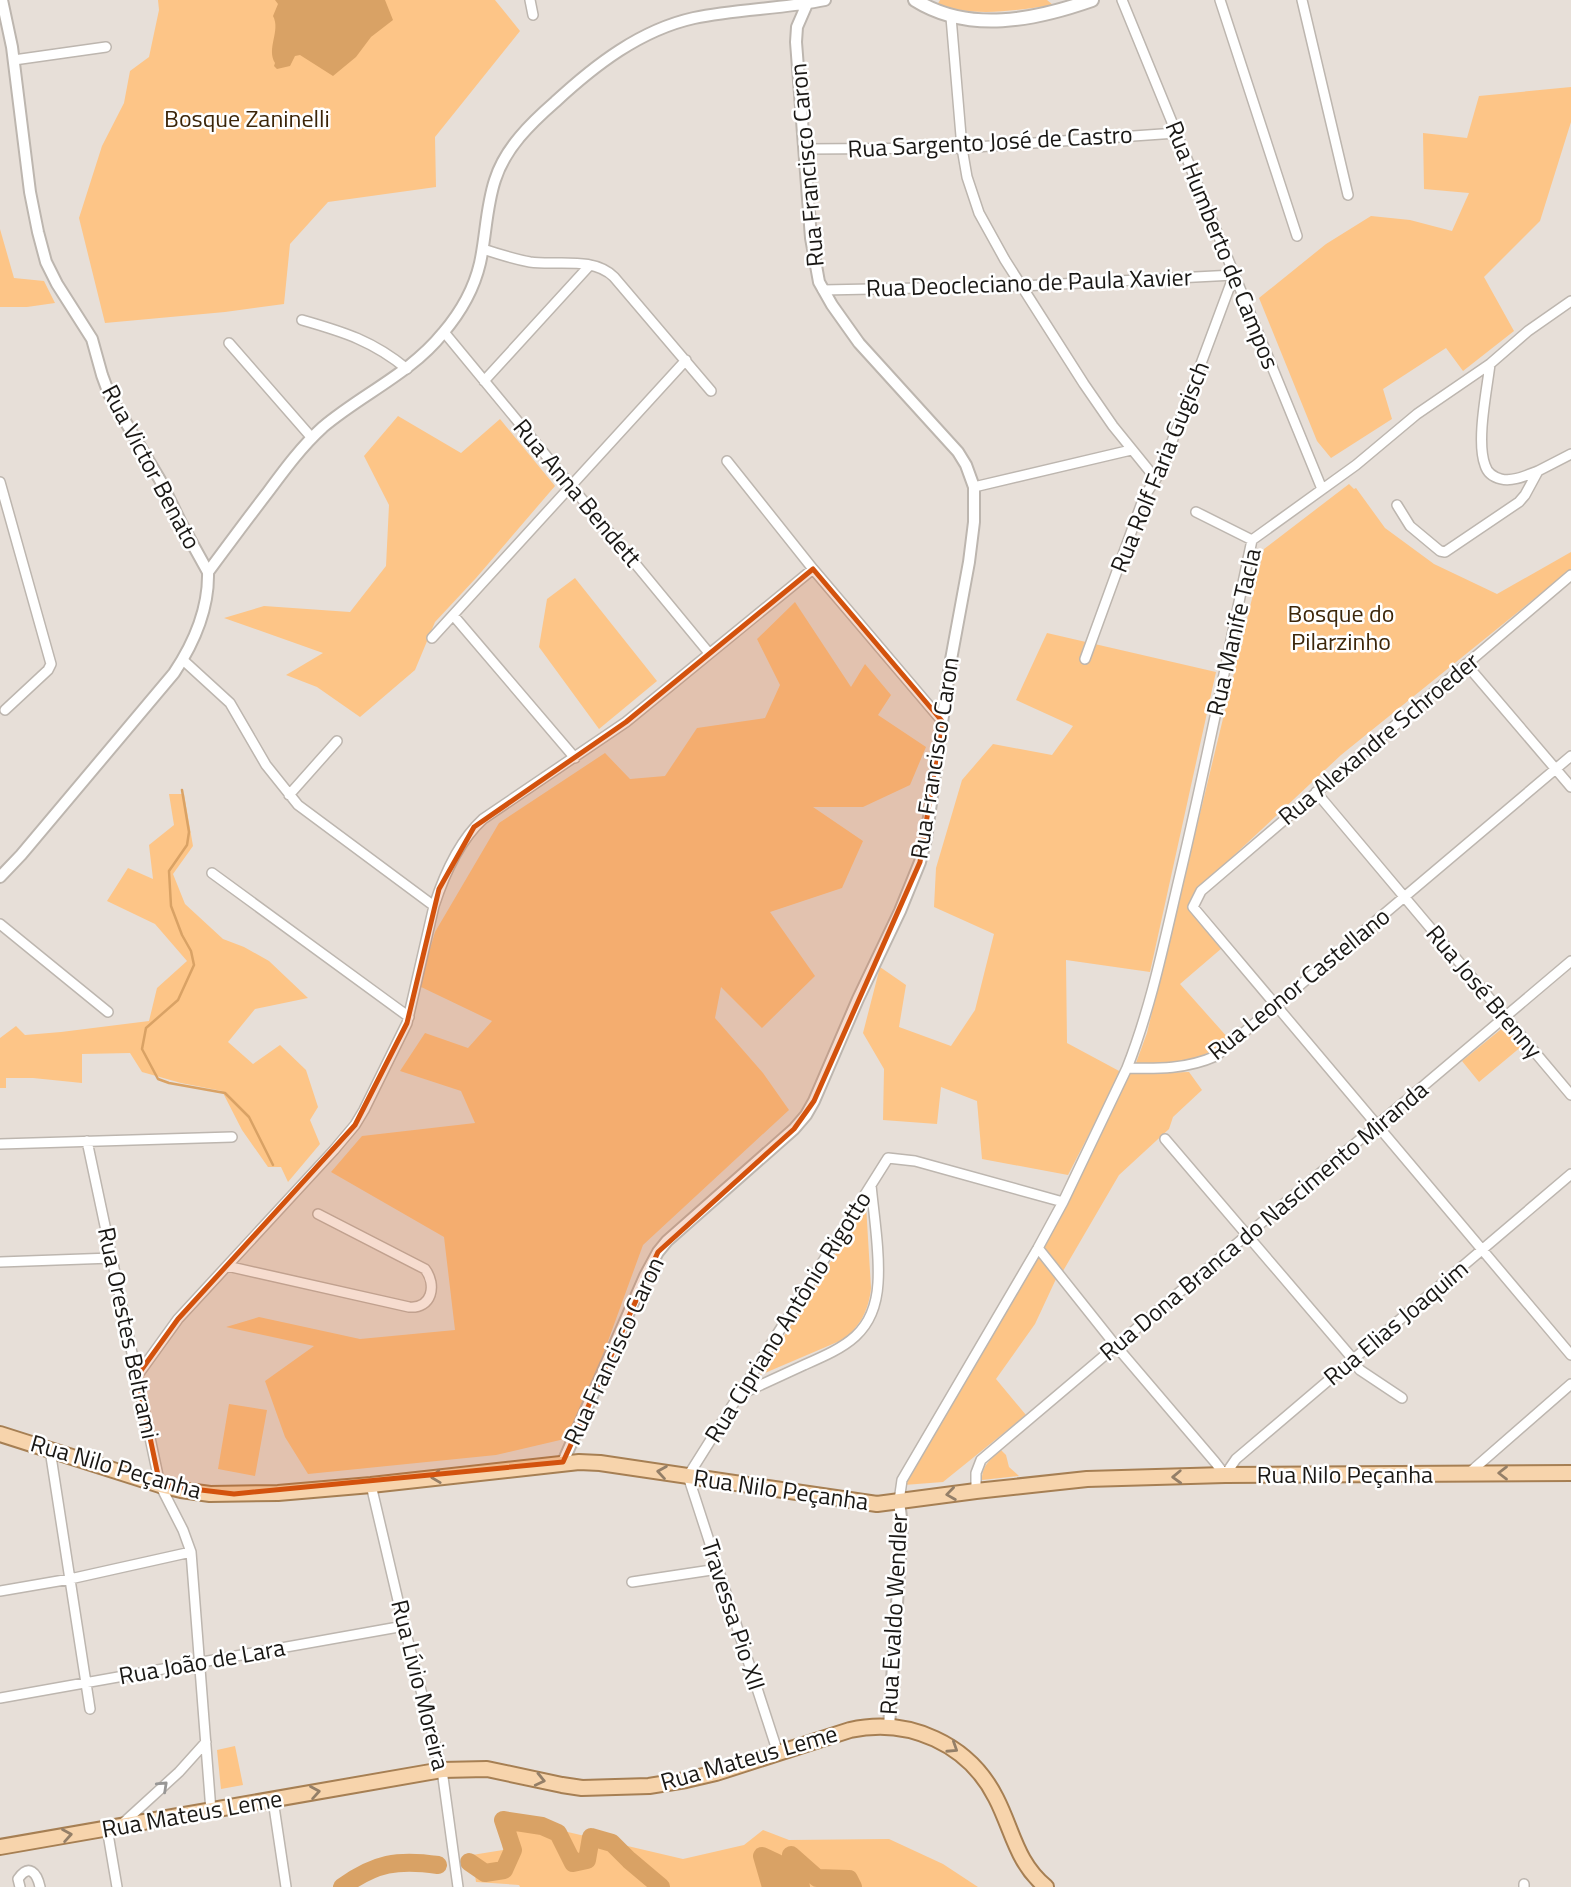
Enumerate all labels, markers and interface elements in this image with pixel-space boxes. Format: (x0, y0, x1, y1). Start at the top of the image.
street label: Rua Francisco Caron (779, 62, 833, 268)
park label: Bosque Zaninelli (164, 100, 330, 136)
street label: Rua Humberto de Campos (1157, 115, 1289, 374)
street label: Rua Sargento José de Castro (847, 116, 1133, 166)
street label: Rua Deocleciano de Paula Xavier (865, 258, 1193, 306)
street label: Rua Rolf Faria Gugisch (1100, 356, 1218, 578)
street label: Rua Victor Benato (93, 378, 211, 555)
street label: Rua Anna Bendett (505, 410, 651, 575)
street label: Rua Manife Tacla (1196, 545, 1270, 719)
park label: Bosque do Pilarzinho (1288, 595, 1394, 659)
street label: Rua Alexandre Schroeder (1270, 643, 1487, 833)
street label: Rua Francisco Caron (900, 654, 968, 861)
street label: Rua Leonor Castellano (1199, 898, 1397, 1068)
street label: Rua José Brenny (1418, 917, 1552, 1066)
street label: Rua Dona Branca do Nascimento Miranda (1091, 1072, 1436, 1369)
street label: Rua Cipriano Antônio Rigotto (695, 1184, 880, 1449)
street label: Rua Orestes Beltrami (89, 1224, 169, 1442)
street label: Rua Francisco Caron (554, 1251, 673, 1451)
street label: Rua Elias Joaquim (1315, 1251, 1476, 1394)
street label: Rua Nilo Peçanha (27, 1424, 206, 1508)
street label: Rua Nilo Peçanha (1257, 1456, 1433, 1492)
street label: Rua Nilo Peçanha (691, 1459, 871, 1519)
one-way arrow (656, 1465, 668, 1480)
one-way arrow (1497, 1466, 1508, 1481)
one-way arrow (1172, 1469, 1183, 1484)
one-way arrow (430, 1470, 442, 1485)
one-way arrow (945, 1487, 957, 1502)
street label: Rua Evaldo Wendler (870, 1512, 916, 1716)
street label: Travessa Pio XII (693, 1535, 775, 1695)
street label: Rua Lívio Moreira (382, 1596, 460, 1774)
street label: Rua João de Lara (116, 1629, 288, 1693)
street label: Rua Mateus Leme (656, 1715, 841, 1799)
one-way arrow (945, 1740, 958, 1753)
one-way arrow (534, 1772, 546, 1786)
street label: Rua Mateus Leme (99, 1779, 285, 1847)
one-way arrow (155, 1781, 168, 1794)
one-way arrow (310, 1785, 321, 1800)
one-way arrow (61, 1829, 73, 1844)

